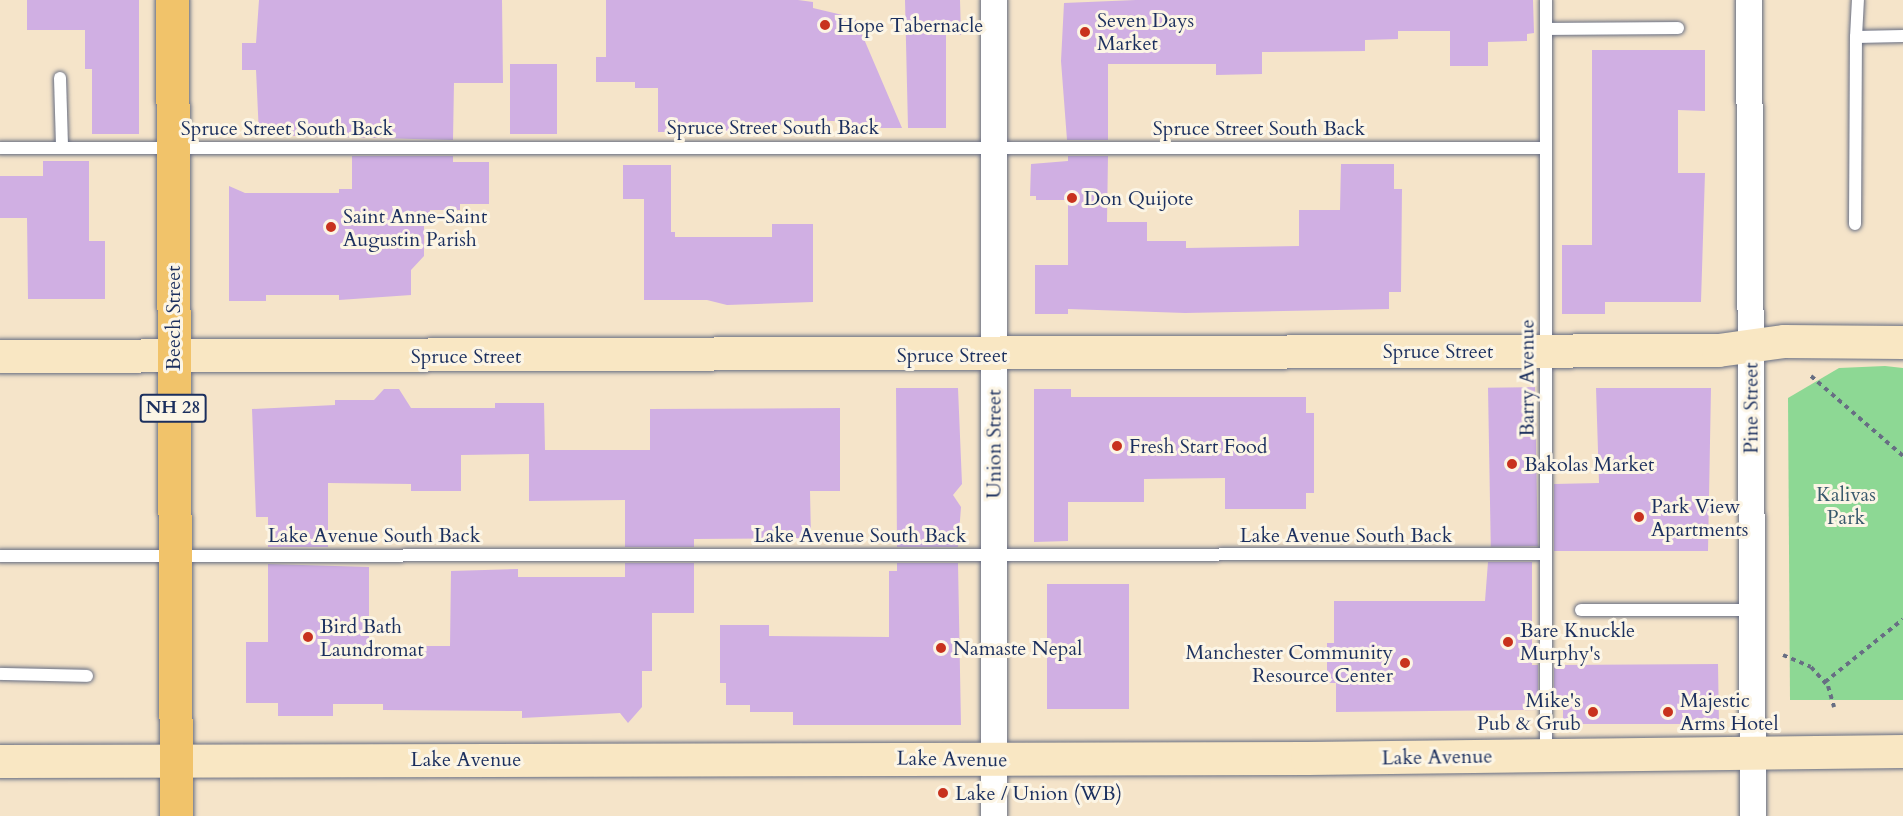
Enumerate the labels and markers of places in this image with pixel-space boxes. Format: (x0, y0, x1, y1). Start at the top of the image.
place label: Seven Days Market (1097, 8, 1194, 55)
place label: Hope Tabernacle (837, 13, 983, 37)
marker: Hope Tabernacle (818, 18, 832, 32)
marker: Seven Days Market (1078, 25, 1092, 39)
place label: Don Quijote (1084, 186, 1194, 210)
marker: Don Quijote (1065, 191, 1079, 205)
place label: Saint Anne-Saint Augustin Parish (343, 204, 487, 251)
marker: Saint Anne-Saint Augustin Parish (324, 220, 338, 234)
place label: Fresh Start Food (1129, 434, 1267, 458)
marker: Fresh Start Food (1110, 439, 1124, 453)
place label: Bakolas Market (1524, 452, 1654, 476)
marker: Bakolas Market (1505, 457, 1519, 471)
place label: Park View Apartments (1651, 494, 1748, 541)
marker: Park View Apartments (1632, 510, 1646, 524)
place label: Bird Bath Laundromat (320, 614, 424, 661)
place label: Bare Knuckle Murphy's (1520, 618, 1635, 665)
marker: Bird Bath Laundromat (301, 630, 315, 644)
marker: Bare Knuckle Murphy's (1501, 635, 1515, 649)
place label: Namaste Nepal (953, 636, 1082, 660)
place label: Manchester Community Resource Center (1185, 640, 1393, 687)
marker: Namaste Nepal (934, 641, 948, 655)
marker: Manchester Community Resource Center (1398, 656, 1412, 670)
place label: Mike's Pub & Grub (1477, 688, 1581, 735)
place label: Majestic Arms Hotel (1680, 688, 1779, 735)
marker: Mike's Pub & Grub (1586, 705, 1600, 719)
marker: Majestic Arms Hotel (1661, 705, 1675, 719)
place label: Lake / Union (WB) (955, 781, 1122, 805)
marker: Lake / Union (WB) (936, 786, 950, 800)

